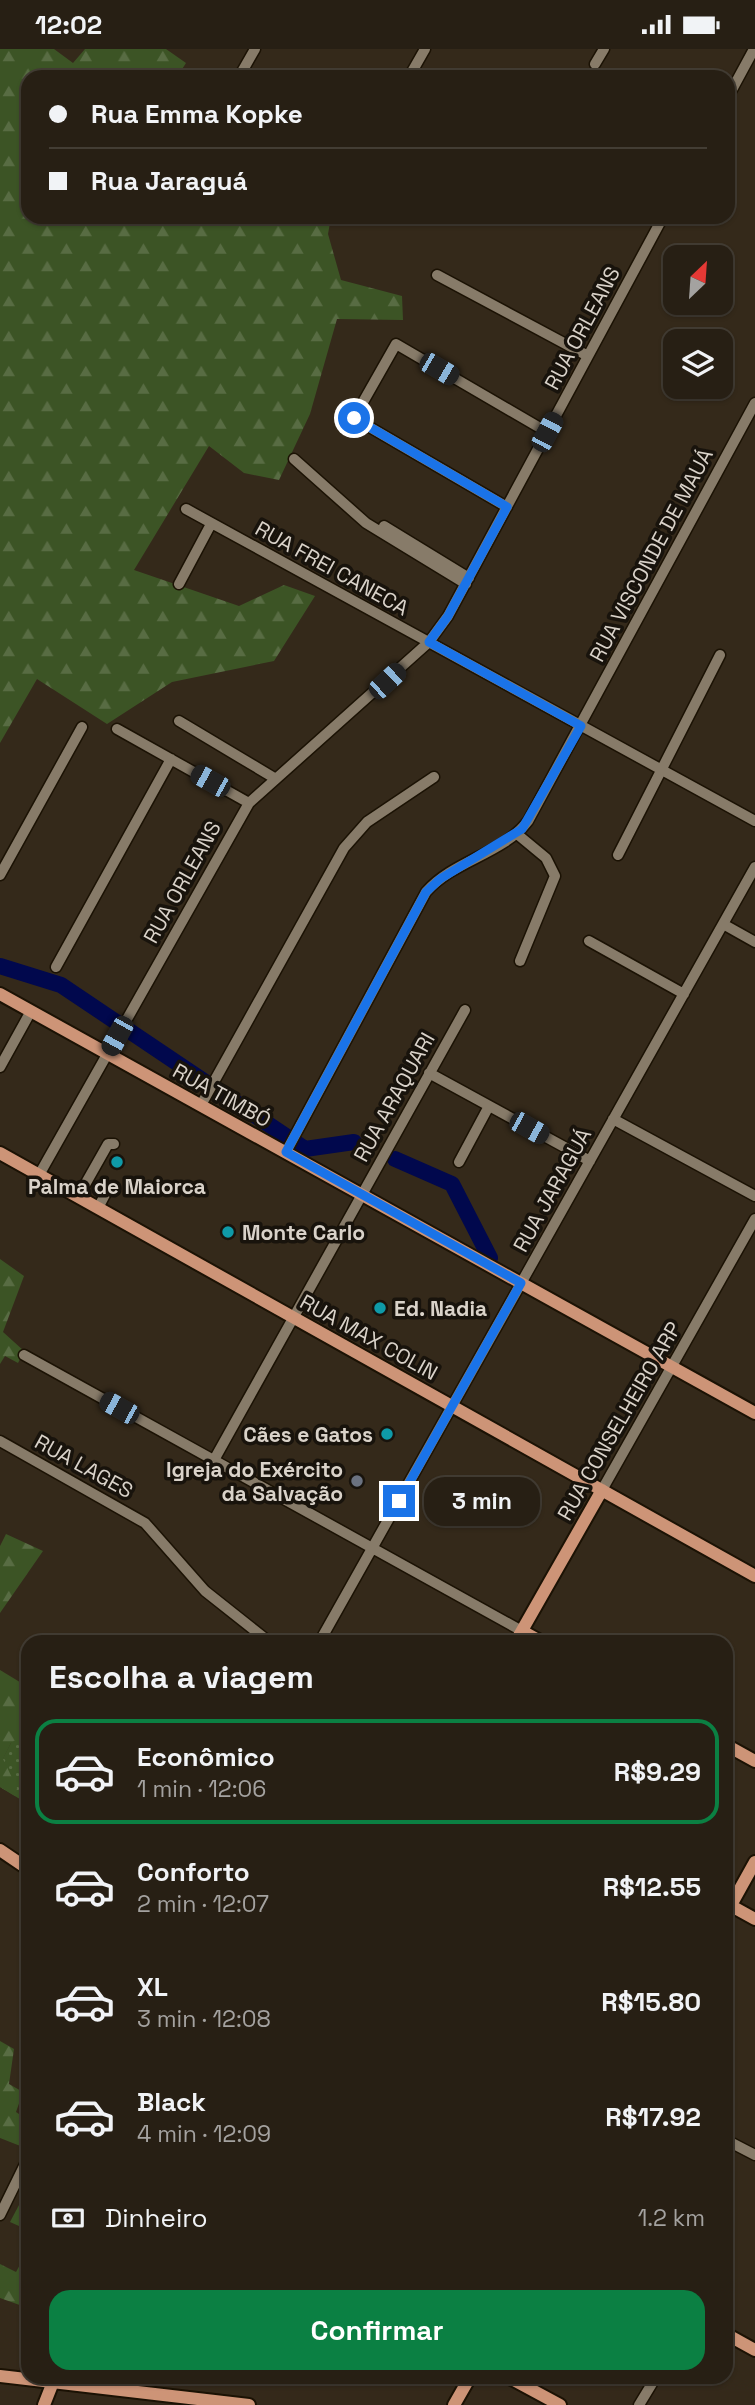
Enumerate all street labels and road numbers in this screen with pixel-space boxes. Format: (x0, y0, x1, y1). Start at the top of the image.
street label: RUA ORLEANS (538, 262, 626, 394)
street label: RUA VISCONDE DE MAUÁ (583, 444, 719, 666)
street label: RUA FREI CANECA (251, 515, 413, 621)
street label: RUA ORLEANS (137, 816, 227, 948)
street label: RUA ARAQUARI (347, 1028, 441, 1166)
street label: RUA TIMBÓ (168, 1057, 276, 1133)
street label: RUA JARAGUÁ (507, 1123, 597, 1257)
street label: RUA MAX COLIN (295, 1288, 443, 1386)
street label: RUA CONSELHEIRO ARP (551, 1317, 687, 1525)
street label: RUA LAGES (30, 1428, 138, 1504)

